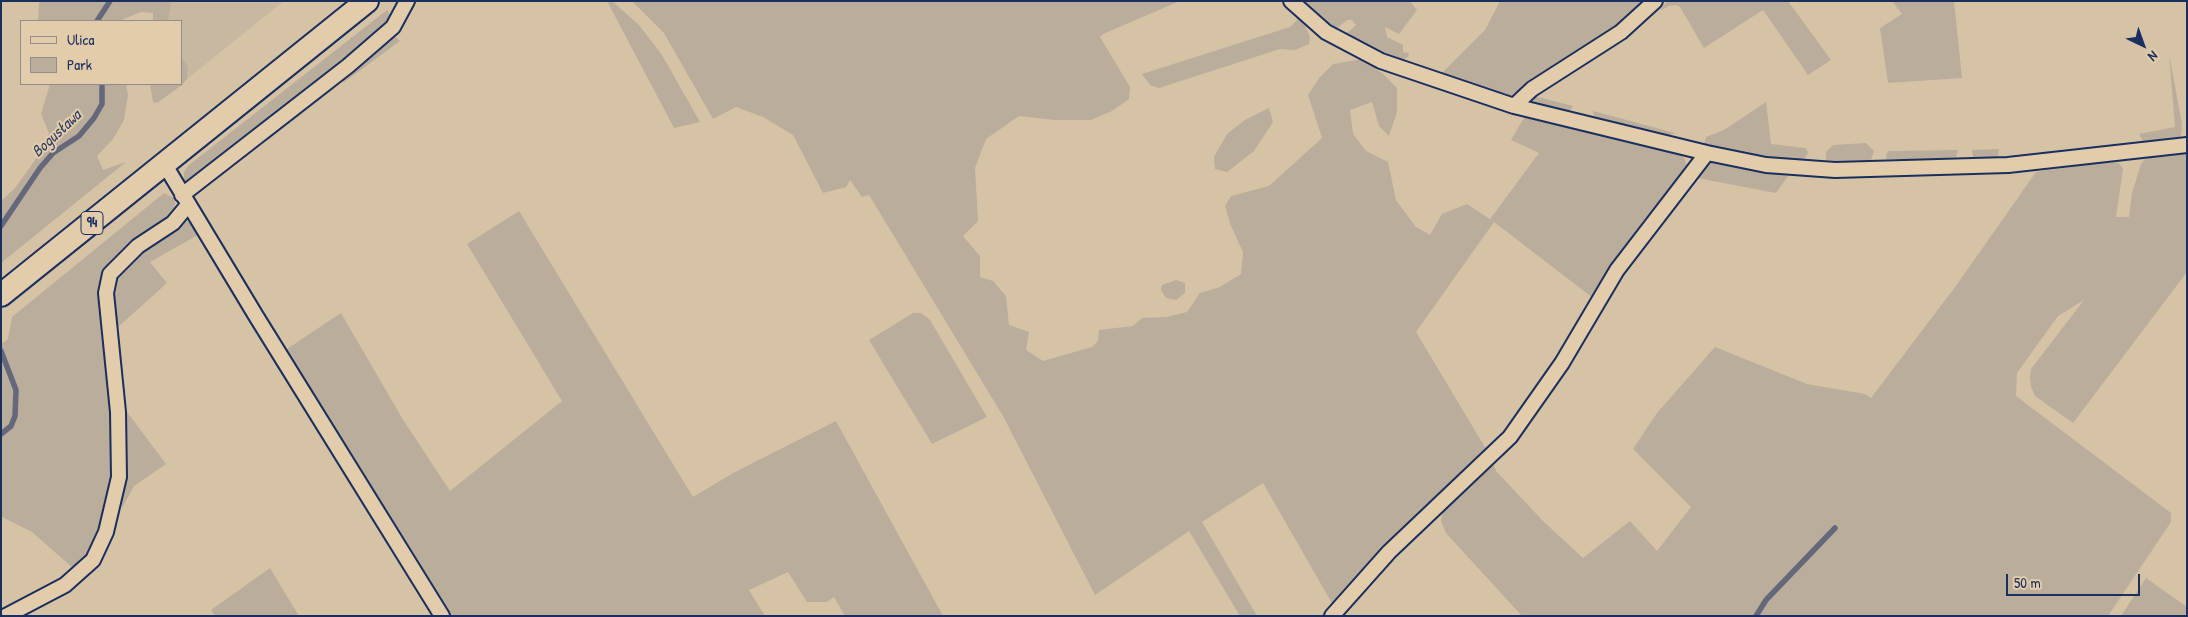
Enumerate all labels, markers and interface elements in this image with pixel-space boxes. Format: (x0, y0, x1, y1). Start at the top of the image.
legend (20, 20, 182, 85)
north arrow (2118, 20, 2168, 70)
text: Ulica (67, 29, 94, 50)
text: N (2144, 47, 2163, 66)
text: Park (67, 54, 92, 75)
water label: Bogusława (28, 106, 86, 162)
road number: 94 (81, 212, 103, 234)
scale bar (2008, 564, 2142, 596)
text: 50 m (2014, 572, 2041, 593)

